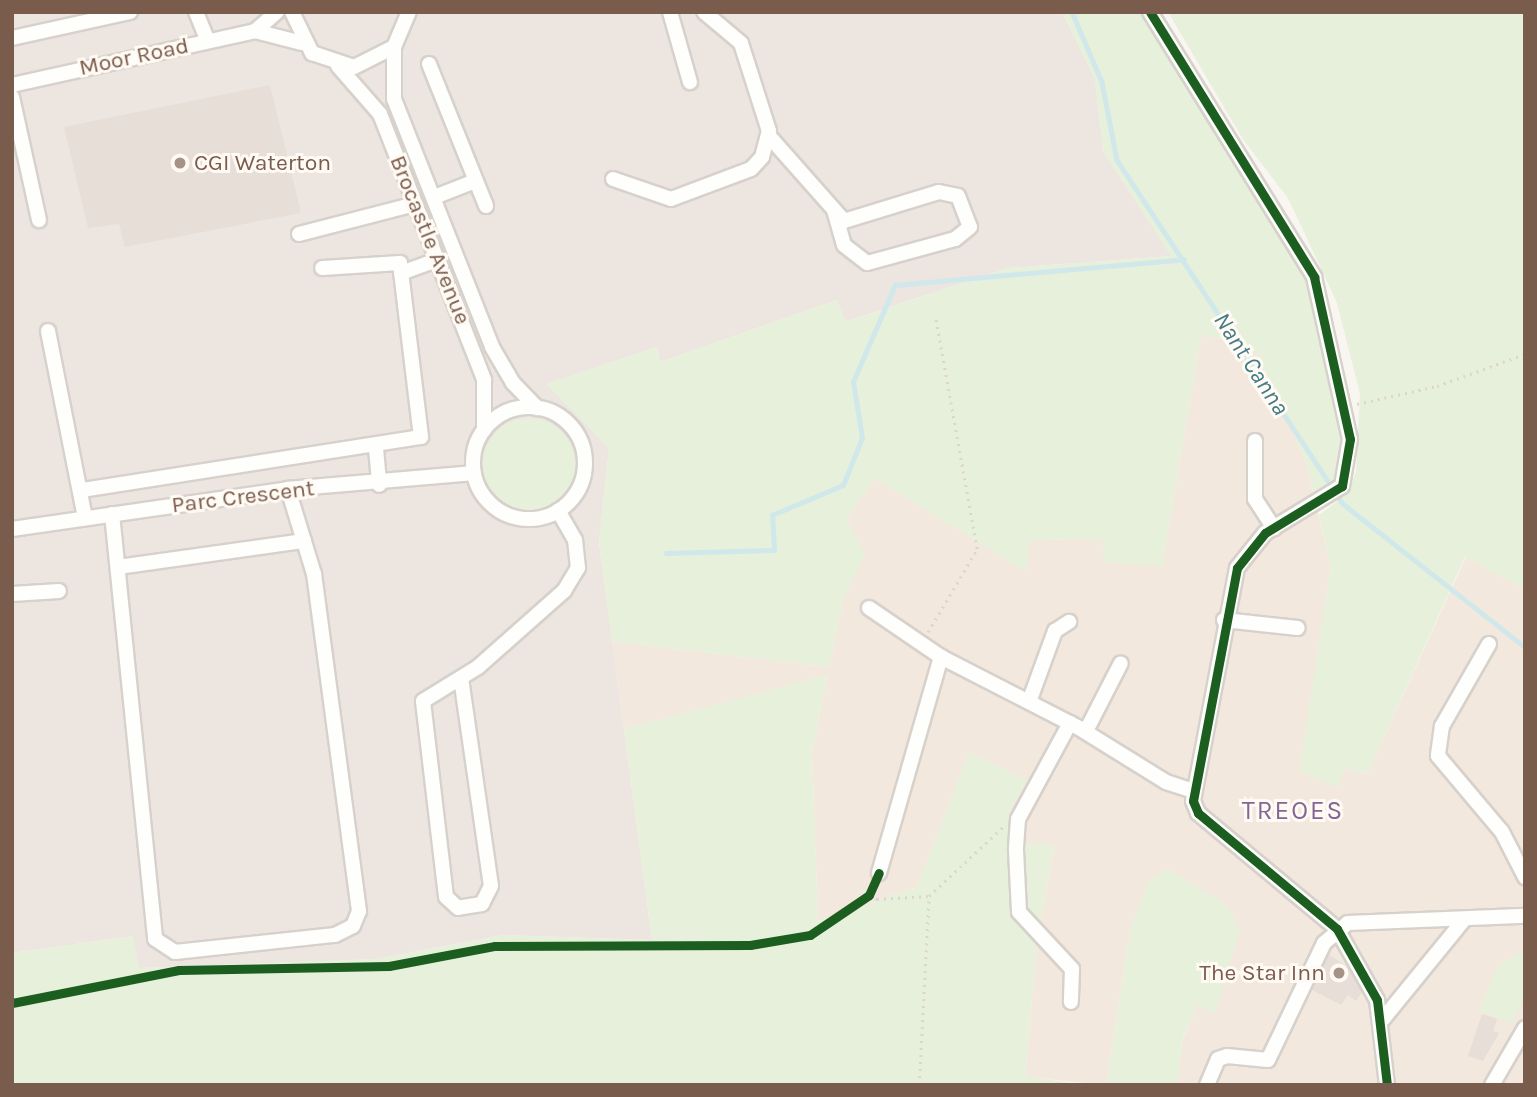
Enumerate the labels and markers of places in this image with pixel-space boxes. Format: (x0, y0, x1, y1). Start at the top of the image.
place label: CGI Waterton (194, 149, 331, 177)
marker: CGI Waterton (172, 155, 188, 171)
place label: The Star Inn (1199, 959, 1325, 987)
marker: The Star Inn (1331, 965, 1347, 981)

